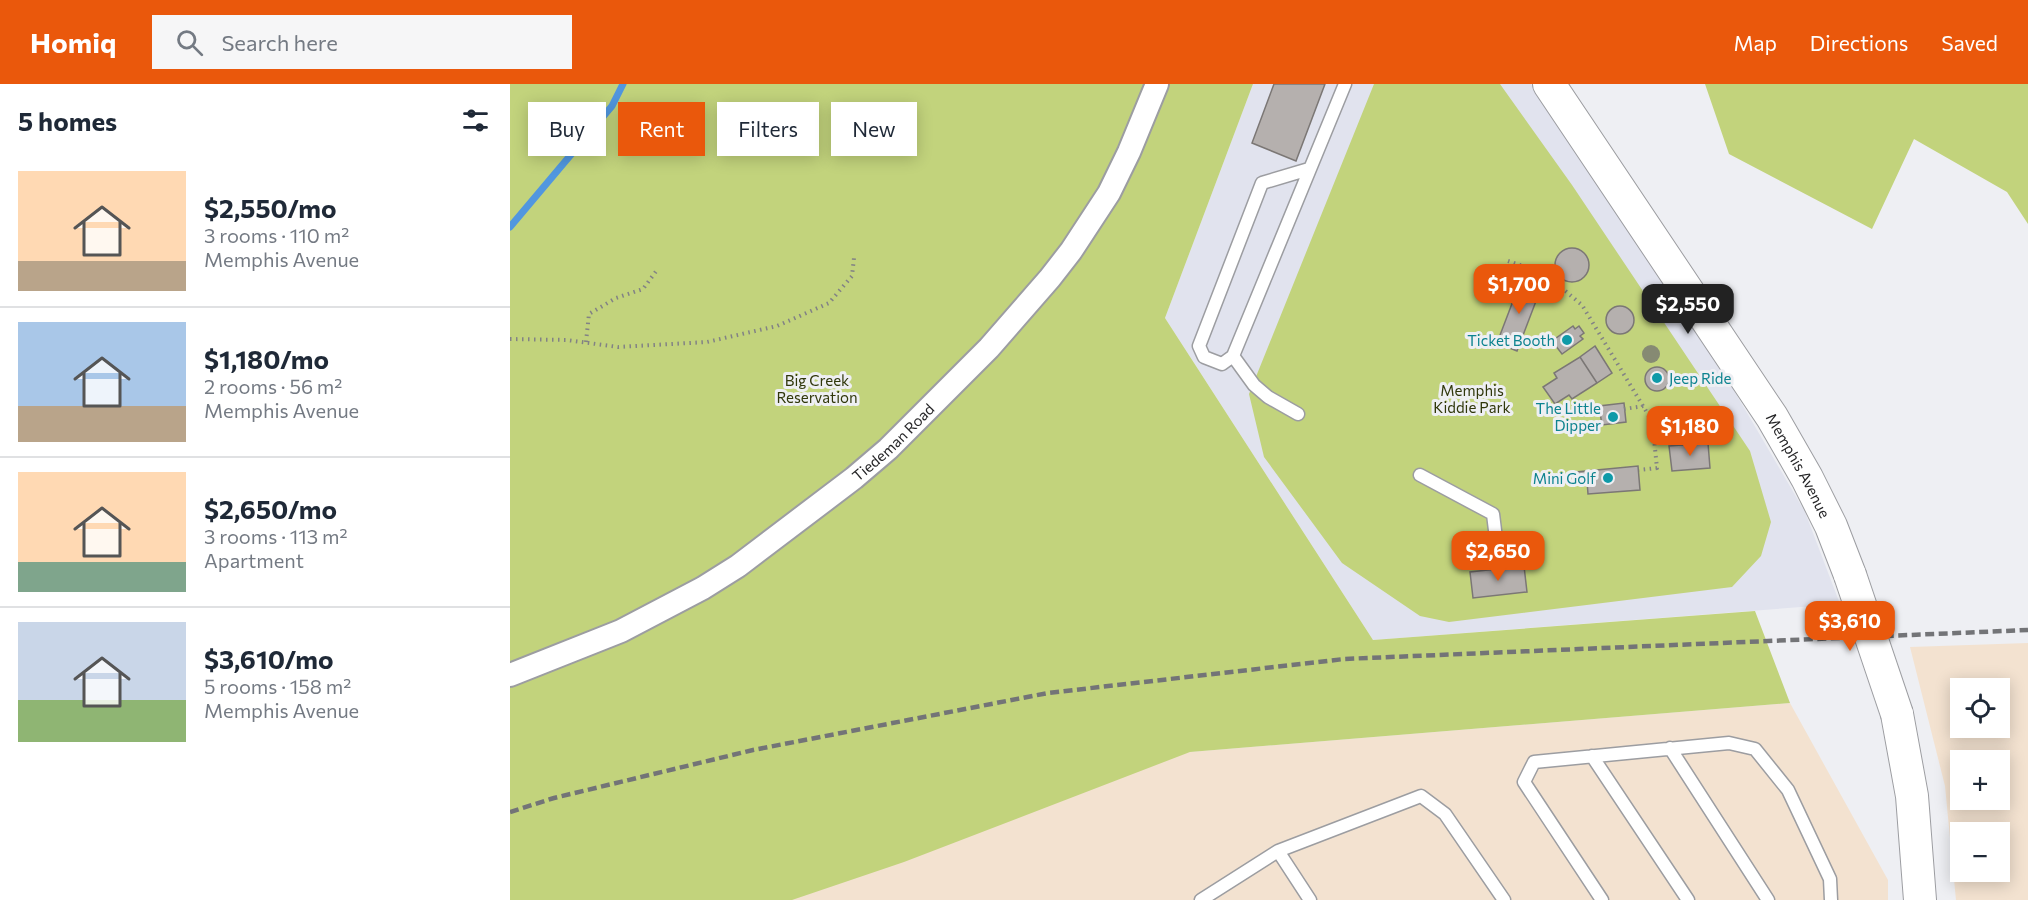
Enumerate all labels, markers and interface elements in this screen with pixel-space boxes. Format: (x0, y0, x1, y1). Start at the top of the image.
search box (152, 15, 572, 69)
text: Homiq (30, 25, 116, 59)
icon: search (173, 26, 206, 59)
text: Search here (221, 29, 338, 56)
text: Map (1734, 30, 1777, 55)
text: Directions (1810, 30, 1908, 55)
text: Saved (1941, 30, 1998, 55)
chip: Buy (528, 102, 606, 156)
chip: Rent (618, 102, 705, 156)
chip: Filters (717, 102, 819, 156)
chip: New (831, 102, 917, 156)
icon: filters (459, 104, 492, 137)
text: 5 homes (18, 105, 117, 136)
text: $2,550/mo (204, 192, 336, 223)
icon: home (66, 195, 138, 267)
text: 3 rooms · 110 m² (204, 223, 349, 247)
text: Memphis Avenue (204, 247, 359, 271)
pin: $1,700 (1470, 264, 1568, 315)
text: $1,700 (1488, 271, 1550, 295)
pin: $2,550 (1639, 284, 1737, 335)
text: $2,550 (1656, 291, 1720, 315)
place label: Ticket Booth (1467, 331, 1555, 349)
marker: Ticket Booth (1560, 333, 1574, 347)
text: $1,180/mo (204, 343, 329, 374)
icon: home (66, 346, 138, 418)
place label: Jeep Ride (1669, 369, 1732, 387)
park label: Big Creek Reservation (776, 371, 858, 406)
marker: Jeep Ride (1650, 371, 1664, 385)
text: 2 rooms · 56 m² (204, 374, 342, 398)
park label: Memphis Kiddie Park (1433, 381, 1511, 416)
text: Memphis Avenue (204, 398, 359, 422)
street label: Tiedeman Road (848, 399, 938, 485)
place label: The Little Dipper (1536, 399, 1601, 434)
pin: $1,180 (1641, 406, 1739, 457)
marker: The Little Dipper (1606, 410, 1620, 424)
street label: Memphis Avenue (1763, 410, 1834, 521)
text: $1,180 (1661, 413, 1719, 437)
place label: Mini Golf (1533, 469, 1596, 487)
marker: Mini Golf (1601, 471, 1615, 485)
text: $2,650/mo (204, 493, 337, 524)
icon: home (66, 496, 138, 568)
text: 3 rooms · 113 m² (204, 524, 348, 548)
pin: $2,650 (1449, 531, 1547, 582)
text: $2,650 (1466, 538, 1530, 562)
text: Apartment (204, 548, 304, 572)
pin: $3,610 (1801, 601, 1899, 652)
text: $3,610 (1819, 608, 1881, 632)
text: $3,610/mo (204, 643, 334, 674)
icon: home (66, 646, 138, 718)
text: 5 rooms · 158 m² (204, 674, 351, 698)
map controls (1950, 678, 2010, 882)
button: locate (1950, 678, 2010, 738)
text: Memphis Avenue (204, 698, 359, 722)
button: + (1950, 750, 2010, 810)
button: − (1950, 822, 2010, 882)

